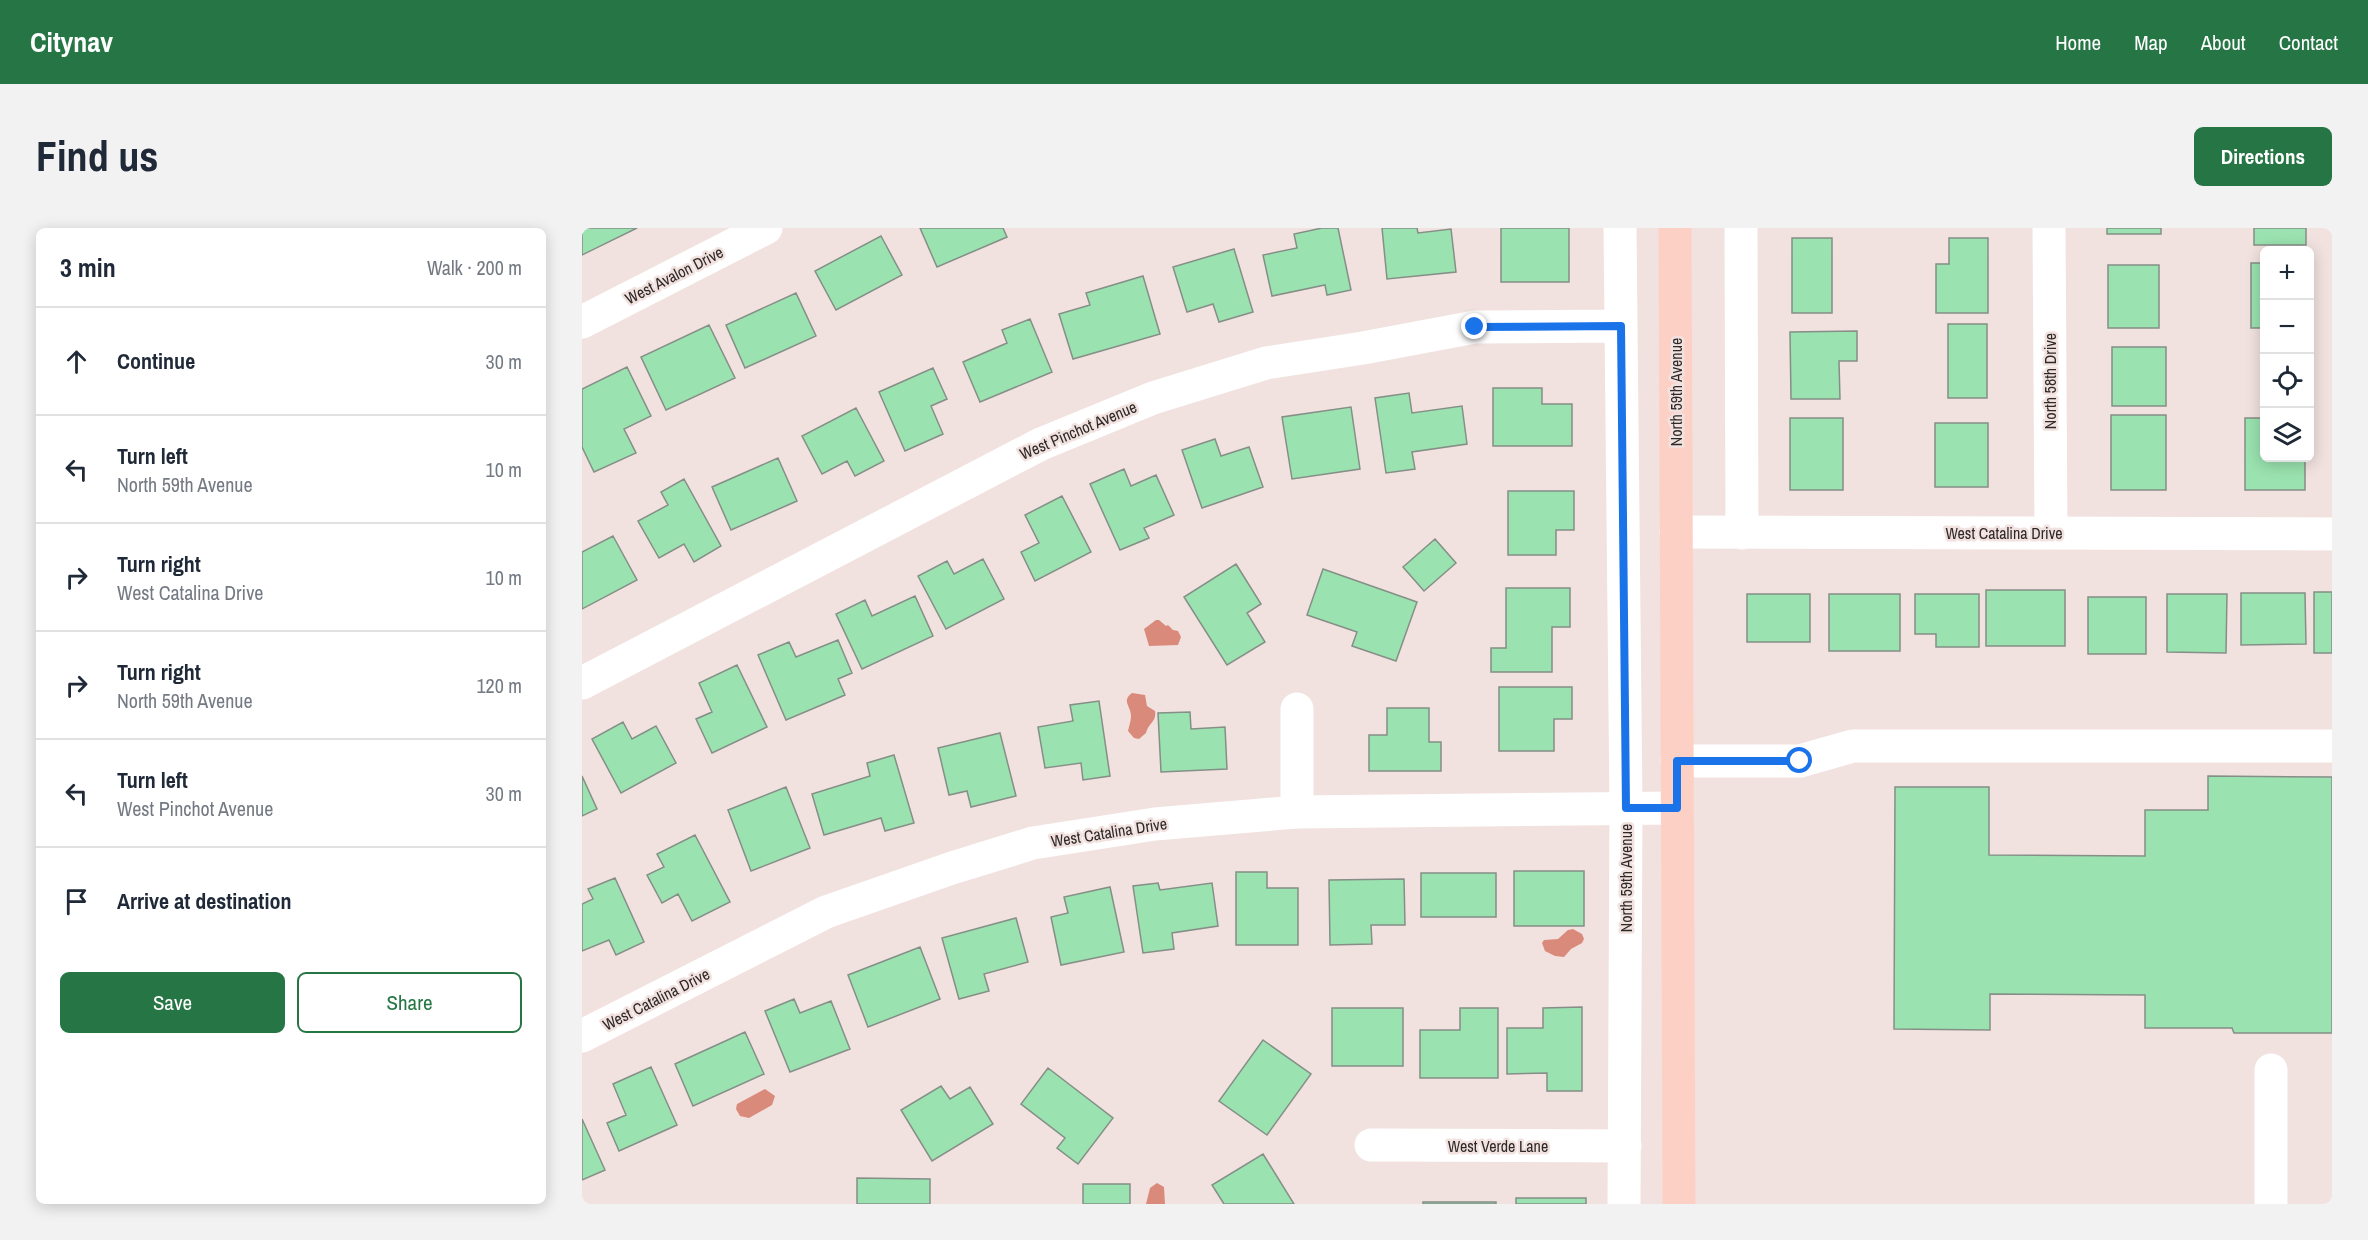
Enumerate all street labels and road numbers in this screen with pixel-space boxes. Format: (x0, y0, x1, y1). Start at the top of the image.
street label: West Avalon Drive (621, 241, 727, 309)
street label: North 58th Drive (2039, 333, 2061, 429)
street label: North 59th Avenue (1665, 338, 1687, 446)
street label: West Pinchot Avenue (1016, 395, 1140, 465)
street label: West Catalina Drive (1945, 522, 2063, 544)
street label: West Catalina Drive (1049, 812, 1169, 852)
street label: North 59th Avenue (1615, 824, 1637, 932)
street label: West Catalina Drive (599, 963, 713, 1035)
street label: West Verde Lane (1448, 1135, 1548, 1157)

